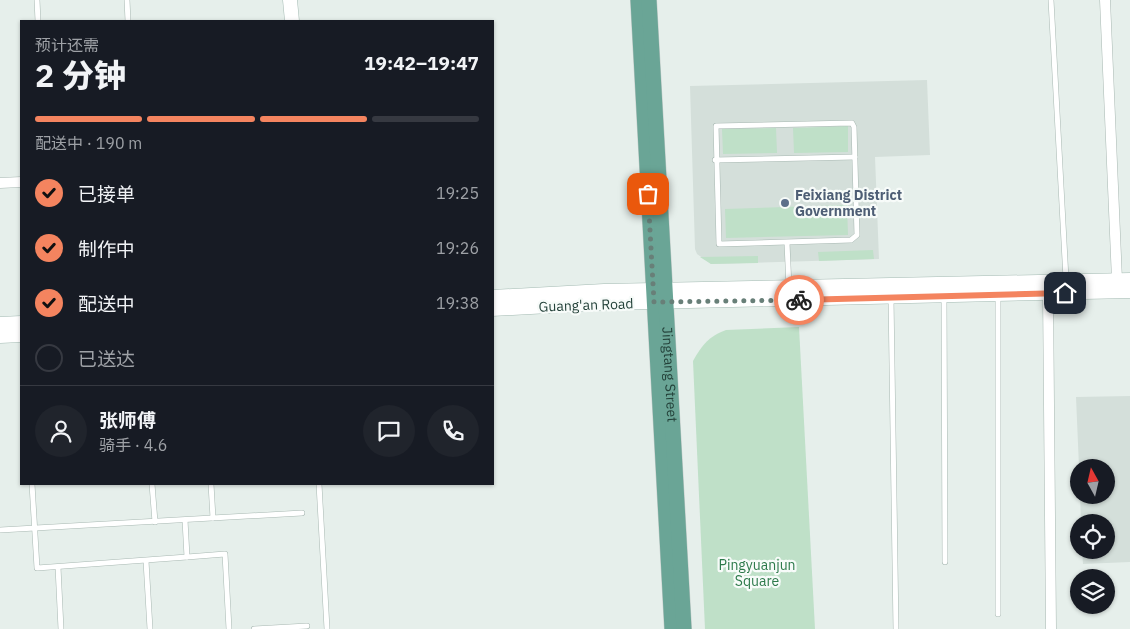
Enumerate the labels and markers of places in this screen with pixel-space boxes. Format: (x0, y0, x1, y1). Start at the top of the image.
pin (627, 173, 669, 215)
place label: Feixiang District Government (795, 186, 902, 220)
marker: Feixiang District Government (779, 197, 791, 209)
pin (1044, 272, 1086, 314)

